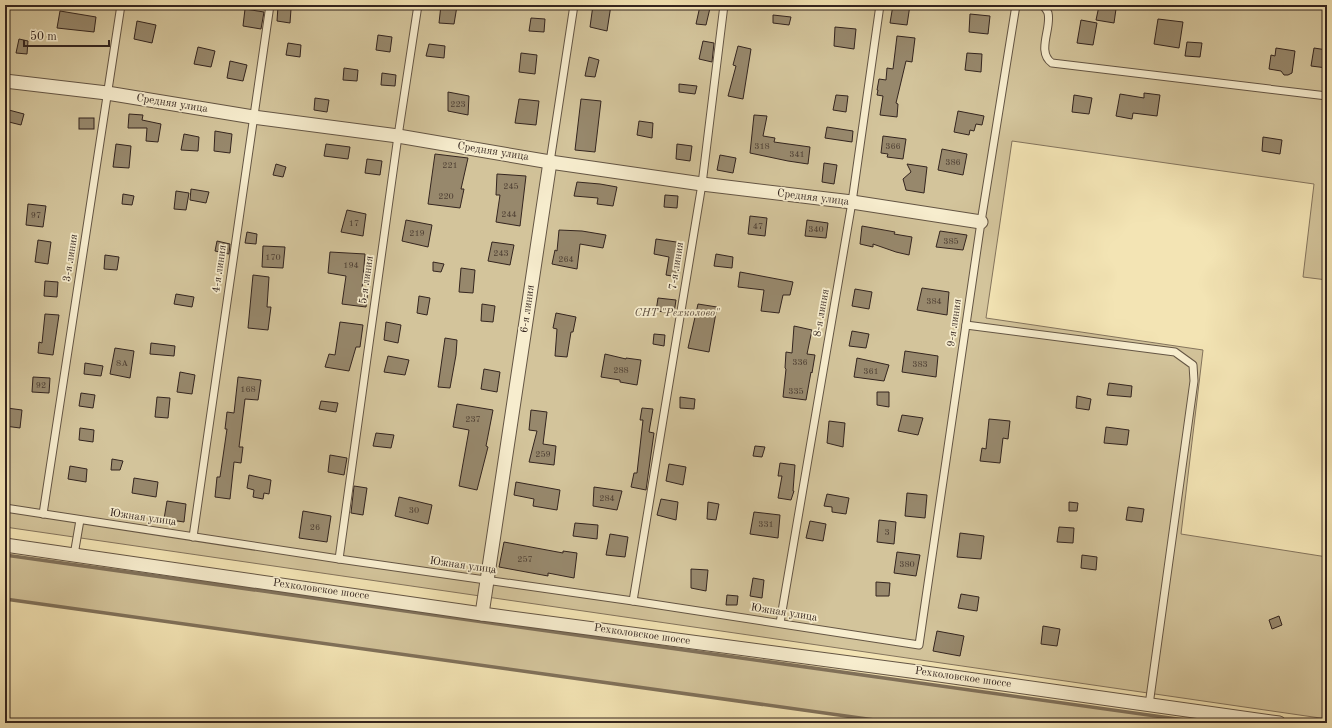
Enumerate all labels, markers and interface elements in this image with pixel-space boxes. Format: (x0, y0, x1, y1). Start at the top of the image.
scale bar (24, 22, 109, 48)
text: 50 m (30, 30, 57, 43)
street label: Средняя улица (135, 93, 209, 115)
house number: 223 (450, 100, 466, 109)
street label: Средняя улица (456, 141, 530, 163)
house number: 318 (754, 142, 770, 151)
house number: 366 (885, 142, 901, 151)
house number: 341 (789, 150, 805, 159)
house number: 386 (945, 158, 961, 167)
house number: 221 (442, 161, 458, 170)
house number: 245 (503, 182, 519, 191)
street label: Средняя улица (776, 188, 850, 208)
house number: 220 (438, 192, 454, 201)
house number: 244 (501, 210, 517, 219)
house number: 97 (31, 211, 41, 220)
house number: 17 (349, 219, 359, 228)
house number: 47 (753, 222, 763, 231)
house number: 340 (808, 225, 824, 234)
house number: 219 (409, 229, 425, 238)
street label: 3-я линия (62, 233, 80, 283)
house number: 385 (943, 237, 959, 246)
street label: 7-я линия (668, 241, 686, 291)
street label: 4-я линия (211, 244, 229, 294)
house number: 243 (493, 249, 509, 258)
house number: 170 (265, 253, 281, 262)
street label: 5-я линия (358, 255, 376, 305)
house number: 264 (558, 255, 574, 264)
house number: 194 (343, 261, 359, 270)
street label: 6-я линия (519, 284, 537, 334)
street label: 8-я линия (812, 288, 832, 338)
house number: 384 (926, 297, 942, 306)
street label: 9-я линия (946, 298, 964, 348)
park label: СНТ "Рехколово" (634, 308, 720, 319)
house number: 336 (792, 358, 808, 367)
house number: 8А (116, 359, 128, 368)
house number: 383 (912, 360, 928, 369)
house number: 288 (613, 366, 629, 375)
house number: 361 (863, 367, 879, 376)
house number: 92 (36, 381, 46, 390)
house number: 168 (240, 385, 256, 394)
house number: 335 (788, 387, 804, 396)
house number: 237 (465, 415, 481, 424)
house number: 259 (535, 450, 551, 459)
house number: 284 (599, 494, 615, 503)
house number: 30 (409, 506, 419, 515)
street label: Южная улица (109, 508, 178, 528)
house number: 331 (758, 520, 774, 529)
house number: 26 (310, 523, 320, 532)
house number: 3 (884, 528, 890, 537)
house number: 257 (517, 555, 533, 564)
street label: Южная улица (429, 556, 498, 576)
house number: 380 (899, 560, 915, 569)
street label: Рехколовское шоссе (272, 578, 370, 602)
street label: Южная улица (750, 602, 819, 624)
street label: Рехколовское шоссе (593, 623, 691, 647)
street label: Рехколовское шоссе (914, 666, 1012, 690)

